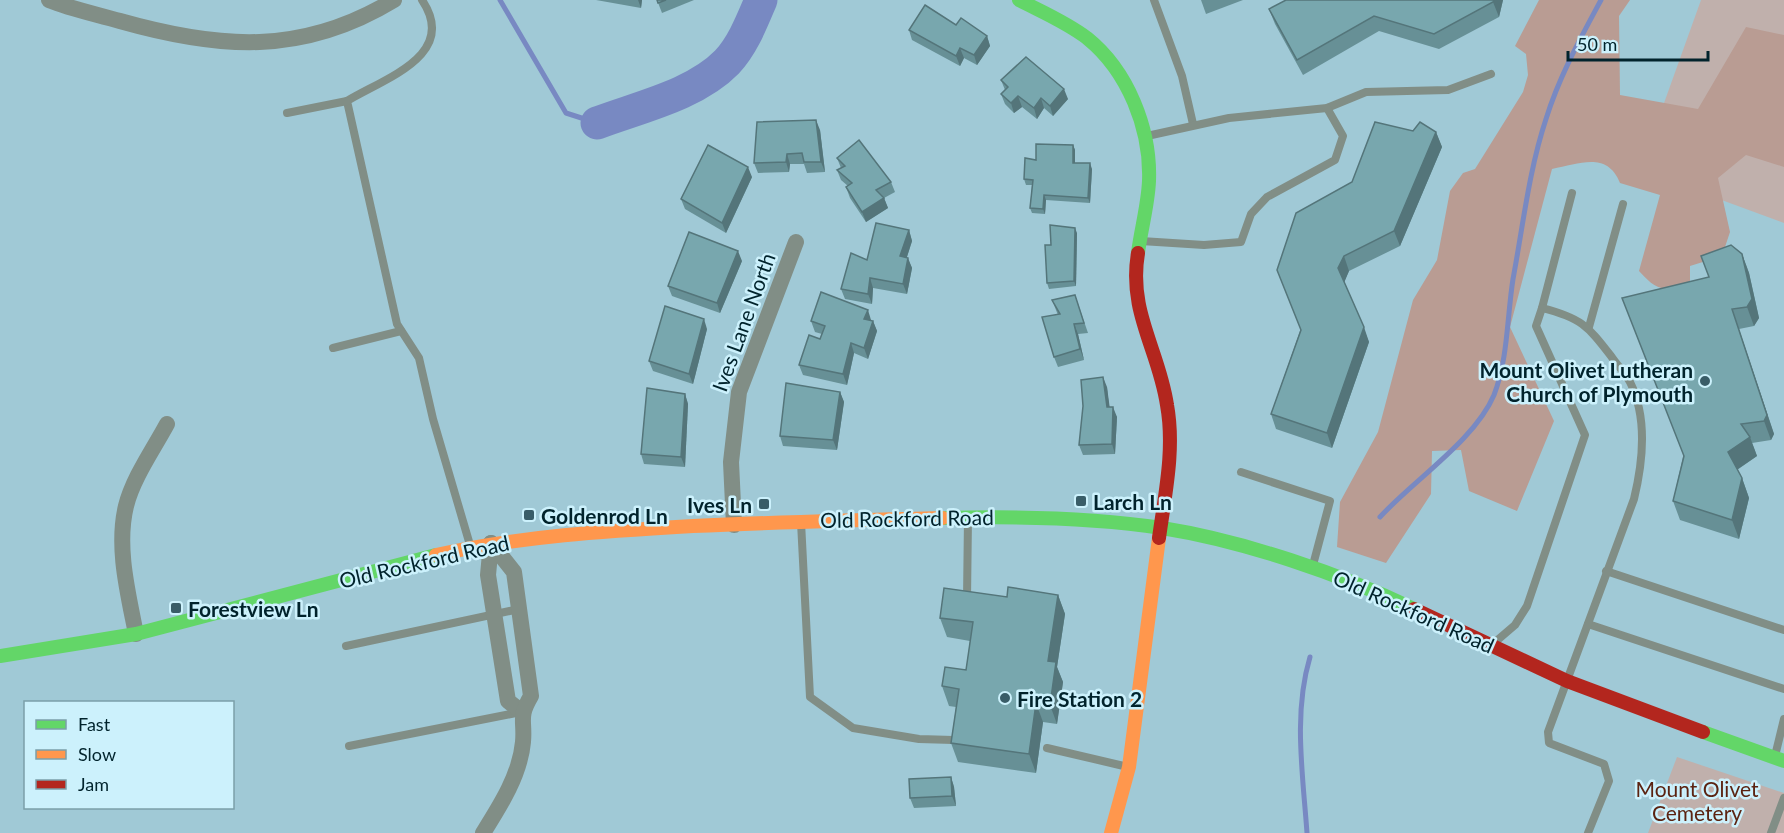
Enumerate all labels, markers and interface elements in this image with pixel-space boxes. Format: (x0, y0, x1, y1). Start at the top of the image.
scale bar (1568, 24, 1708, 62)
text: 50 m (1577, 33, 1617, 55)
street label: Ives Lane North (706, 249, 780, 395)
place label: Mount Olivet Lutheran Church of Plymouth (1479, 357, 1693, 406)
marker: Mount Olivet Lutheran Church of Plymouth (1698, 374, 1712, 388)
place label: Larch Ln (1093, 489, 1172, 514)
place label: Ives Ln (687, 492, 752, 517)
marker: Larch Ln (1074, 494, 1088, 508)
marker: Ives Ln (757, 497, 771, 511)
place label: Goldenrod Ln (541, 503, 668, 528)
street label: Old Rockford Road (820, 504, 994, 532)
marker: Goldenrod Ln (522, 508, 536, 522)
street label: Old Rockford Road (337, 529, 511, 593)
street label: Old Rockford Road (1330, 564, 1498, 658)
place label: Forestview Ln (188, 596, 319, 621)
marker: Forestview Ln (169, 601, 183, 615)
place label: Fire Station 2 (1017, 686, 1142, 711)
marker: Fire Station 2 (998, 691, 1012, 705)
legend (24, 701, 234, 809)
text: Fast (78, 713, 111, 735)
text: Slow (78, 743, 116, 765)
text: Jam (78, 773, 109, 795)
park label: Mount Olivet Cemetery (1636, 776, 1759, 825)

